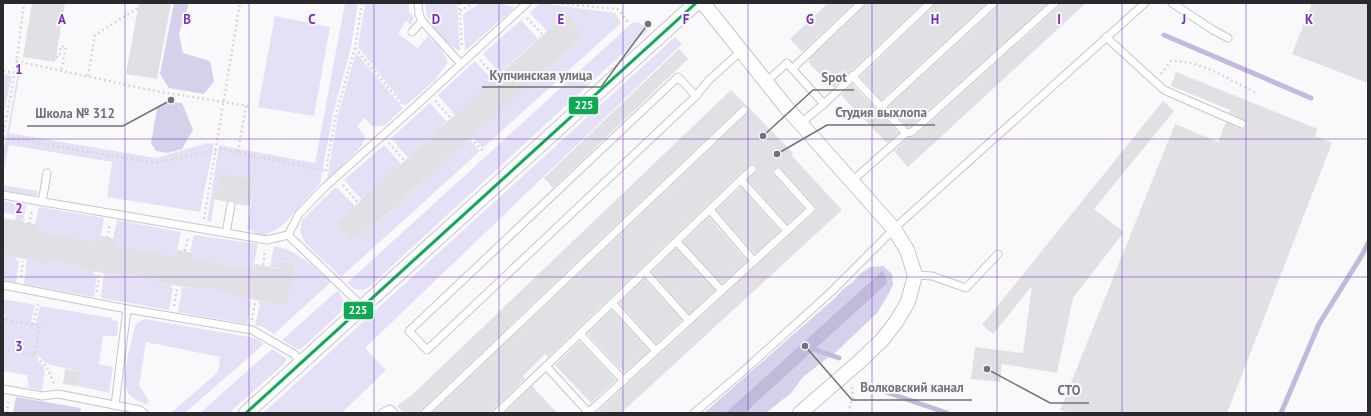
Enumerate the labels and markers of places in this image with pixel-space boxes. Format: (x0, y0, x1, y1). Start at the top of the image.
callout: Купчинская улица (482, 62, 601, 87)
callout: Spot (813, 65, 854, 90)
callout: Студия выхлопа (827, 100, 935, 125)
callout: Школа № 312 (27, 101, 123, 126)
callout: Волковский канал (852, 375, 972, 400)
callout: СТО (1050, 378, 1089, 403)

